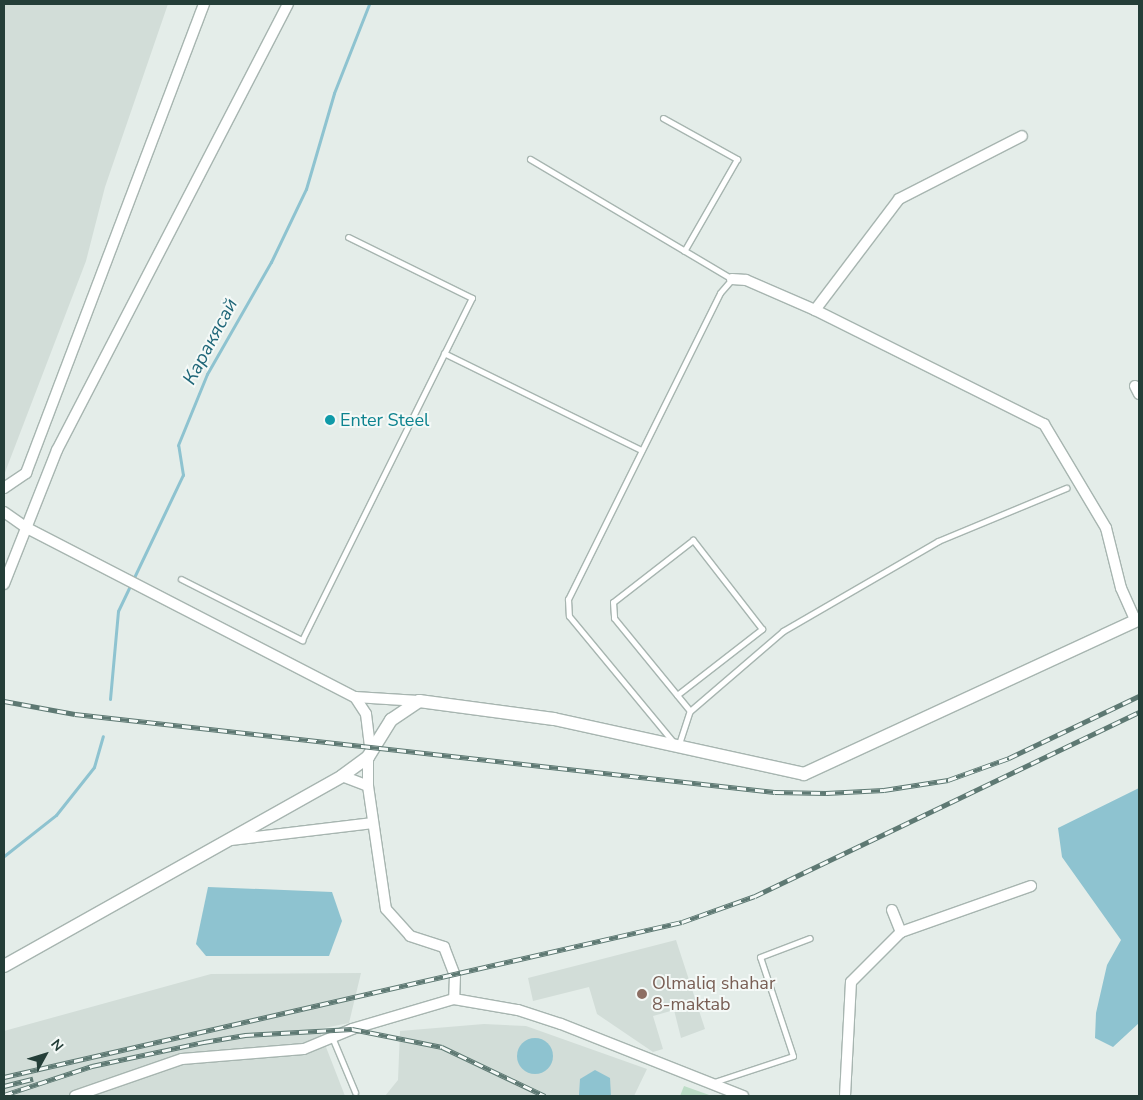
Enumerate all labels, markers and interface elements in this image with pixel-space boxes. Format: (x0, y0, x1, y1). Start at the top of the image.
water label: Каракясай (179, 295, 243, 389)
place label: Enter Steel (340, 409, 429, 431)
marker: Enter Steel (324, 414, 336, 426)
place label: Olmaliq shahar 8-maktab (652, 973, 775, 1016)
marker: Olmaliq shahar 8-maktab (636, 988, 648, 1000)
north arrow (20, 1030, 70, 1080)
text: N (46, 1035, 68, 1055)

